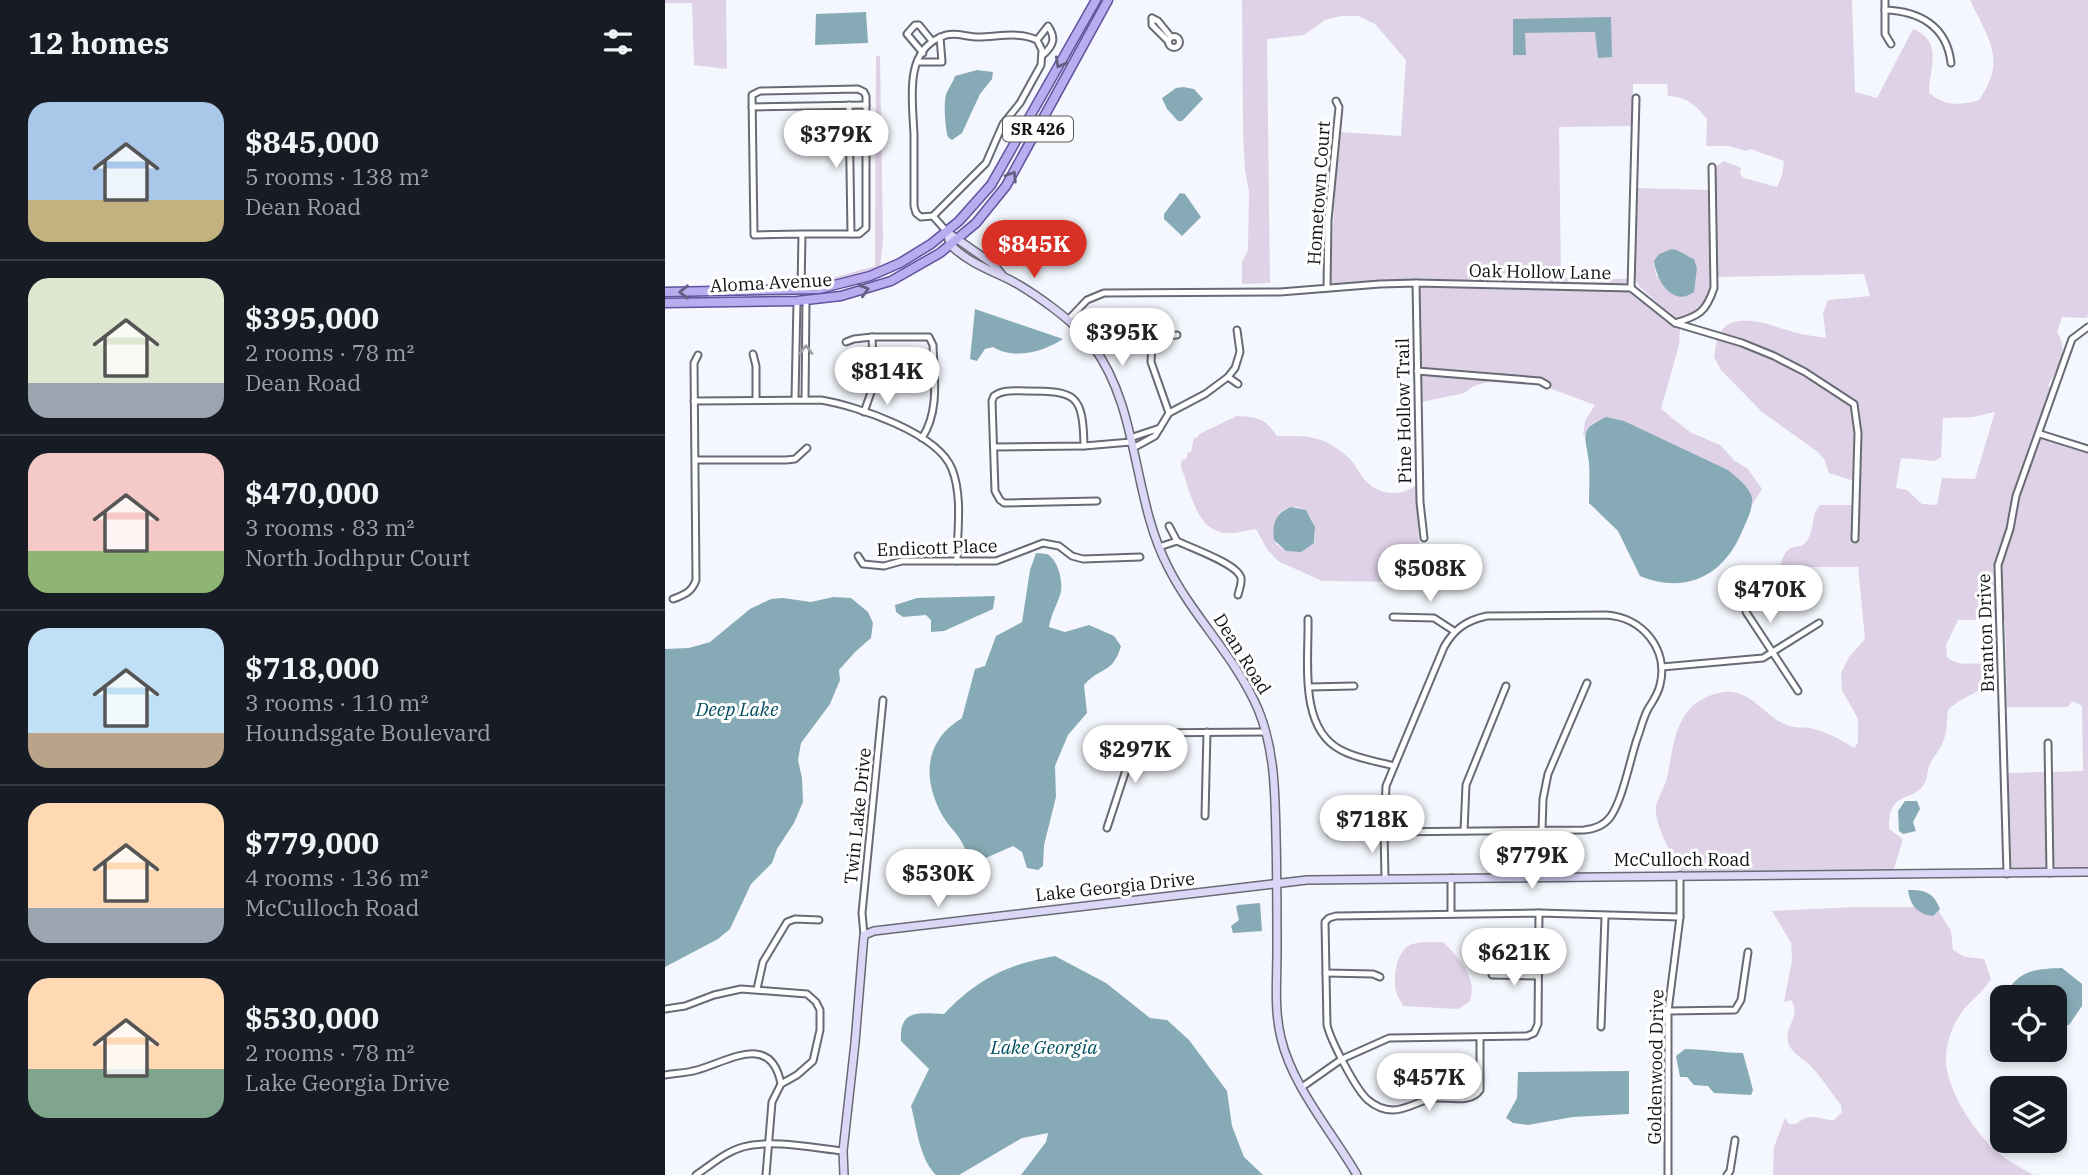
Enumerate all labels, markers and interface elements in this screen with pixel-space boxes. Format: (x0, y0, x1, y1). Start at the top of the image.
text: 12 homes (28, 23, 169, 62)
icon: filters (599, 23, 637, 61)
one-way arrow (1055, 55, 1068, 68)
pin: $379K (787, 110, 885, 170)
road number: SR 426 (1003, 116, 1073, 141)
text: $379K (800, 118, 872, 148)
street label: Hometown Court (1302, 120, 1335, 266)
text: $845,000 (245, 122, 379, 161)
icon: home (84, 130, 168, 214)
text: 5 rooms · 138 m² (245, 161, 428, 191)
one-way arrow (1004, 171, 1017, 184)
text: Dean Road (245, 191, 361, 221)
pin: $845K (985, 220, 1083, 280)
text: $845K (998, 228, 1070, 258)
street label: Oak Hollow Lane (1469, 259, 1611, 284)
street label: Aloma Avenue (709, 268, 833, 297)
one-way arrow (678, 284, 689, 300)
one-way arrow (858, 284, 870, 299)
text: $395,000 (245, 298, 379, 337)
icon: home (84, 306, 168, 390)
pin: $395K (1073, 308, 1171, 368)
text: $395K (1086, 316, 1158, 346)
text: 2 rooms · 78 m² (245, 337, 415, 367)
street label: Pine Hollow Trail (1391, 338, 1416, 484)
one-way arrow (798, 344, 814, 354)
pin: $814K (838, 348, 936, 407)
text: $814K (851, 355, 923, 385)
text: Dean Road (245, 367, 361, 397)
text: $470,000 (245, 473, 379, 512)
icon: home (84, 481, 168, 565)
text: 3 rooms · 83 m² (245, 512, 415, 542)
street label: Endicott Place (876, 534, 998, 561)
text: North Jodhpur Court (245, 542, 470, 572)
pin: $508K (1381, 544, 1479, 604)
text: $508K (1394, 552, 1466, 582)
pin: $470K (1721, 566, 1819, 625)
text: $470K (1734, 573, 1806, 603)
street label: Branton Drive (1972, 573, 1999, 693)
street label: Dean Road (1209, 609, 1276, 698)
text: $718,000 (245, 648, 379, 687)
icon: home (84, 656, 168, 740)
text: 3 rooms · 110 m² (245, 687, 428, 717)
water label: Deep Lake (695, 697, 779, 721)
text: Houndsgate Boulevard (245, 717, 491, 747)
pin: $297K (1086, 726, 1184, 785)
text: $297K (1099, 733, 1171, 763)
street label: Twin Lake Drive (839, 747, 876, 885)
pin: $718K (1323, 796, 1421, 855)
text: $718K (1336, 803, 1408, 833)
text: $779,000 (245, 823, 379, 862)
icon: home (84, 831, 168, 915)
pin: $779K (1483, 832, 1581, 891)
text: $779K (1496, 839, 1568, 869)
street label: McCulloch Road (1614, 848, 1750, 871)
pin: $530K (889, 850, 987, 909)
text: $530K (902, 857, 974, 887)
text: 4 rooms · 136 m² (245, 862, 428, 892)
street label: Lake Georgia Drive (1034, 867, 1196, 906)
text: McCulloch Road (245, 892, 420, 922)
pin: $621K (1465, 928, 1563, 988)
text: $621K (1478, 936, 1550, 966)
map controls (1990, 985, 2067, 1153)
button: locate (1990, 985, 2067, 1062)
street label: Goldenwood Drive (1643, 989, 1668, 1145)
text: $530,000 (245, 998, 379, 1037)
icon: home (84, 1006, 168, 1090)
water label: Lake Georgia (990, 1035, 1098, 1059)
text: 2 rooms · 78 m² (245, 1037, 415, 1067)
pin: $457K (1380, 1054, 1478, 1113)
text: $457K (1393, 1061, 1465, 1091)
text: Lake Georgia Drive (245, 1067, 450, 1097)
button: layers (1990, 1076, 2067, 1153)

